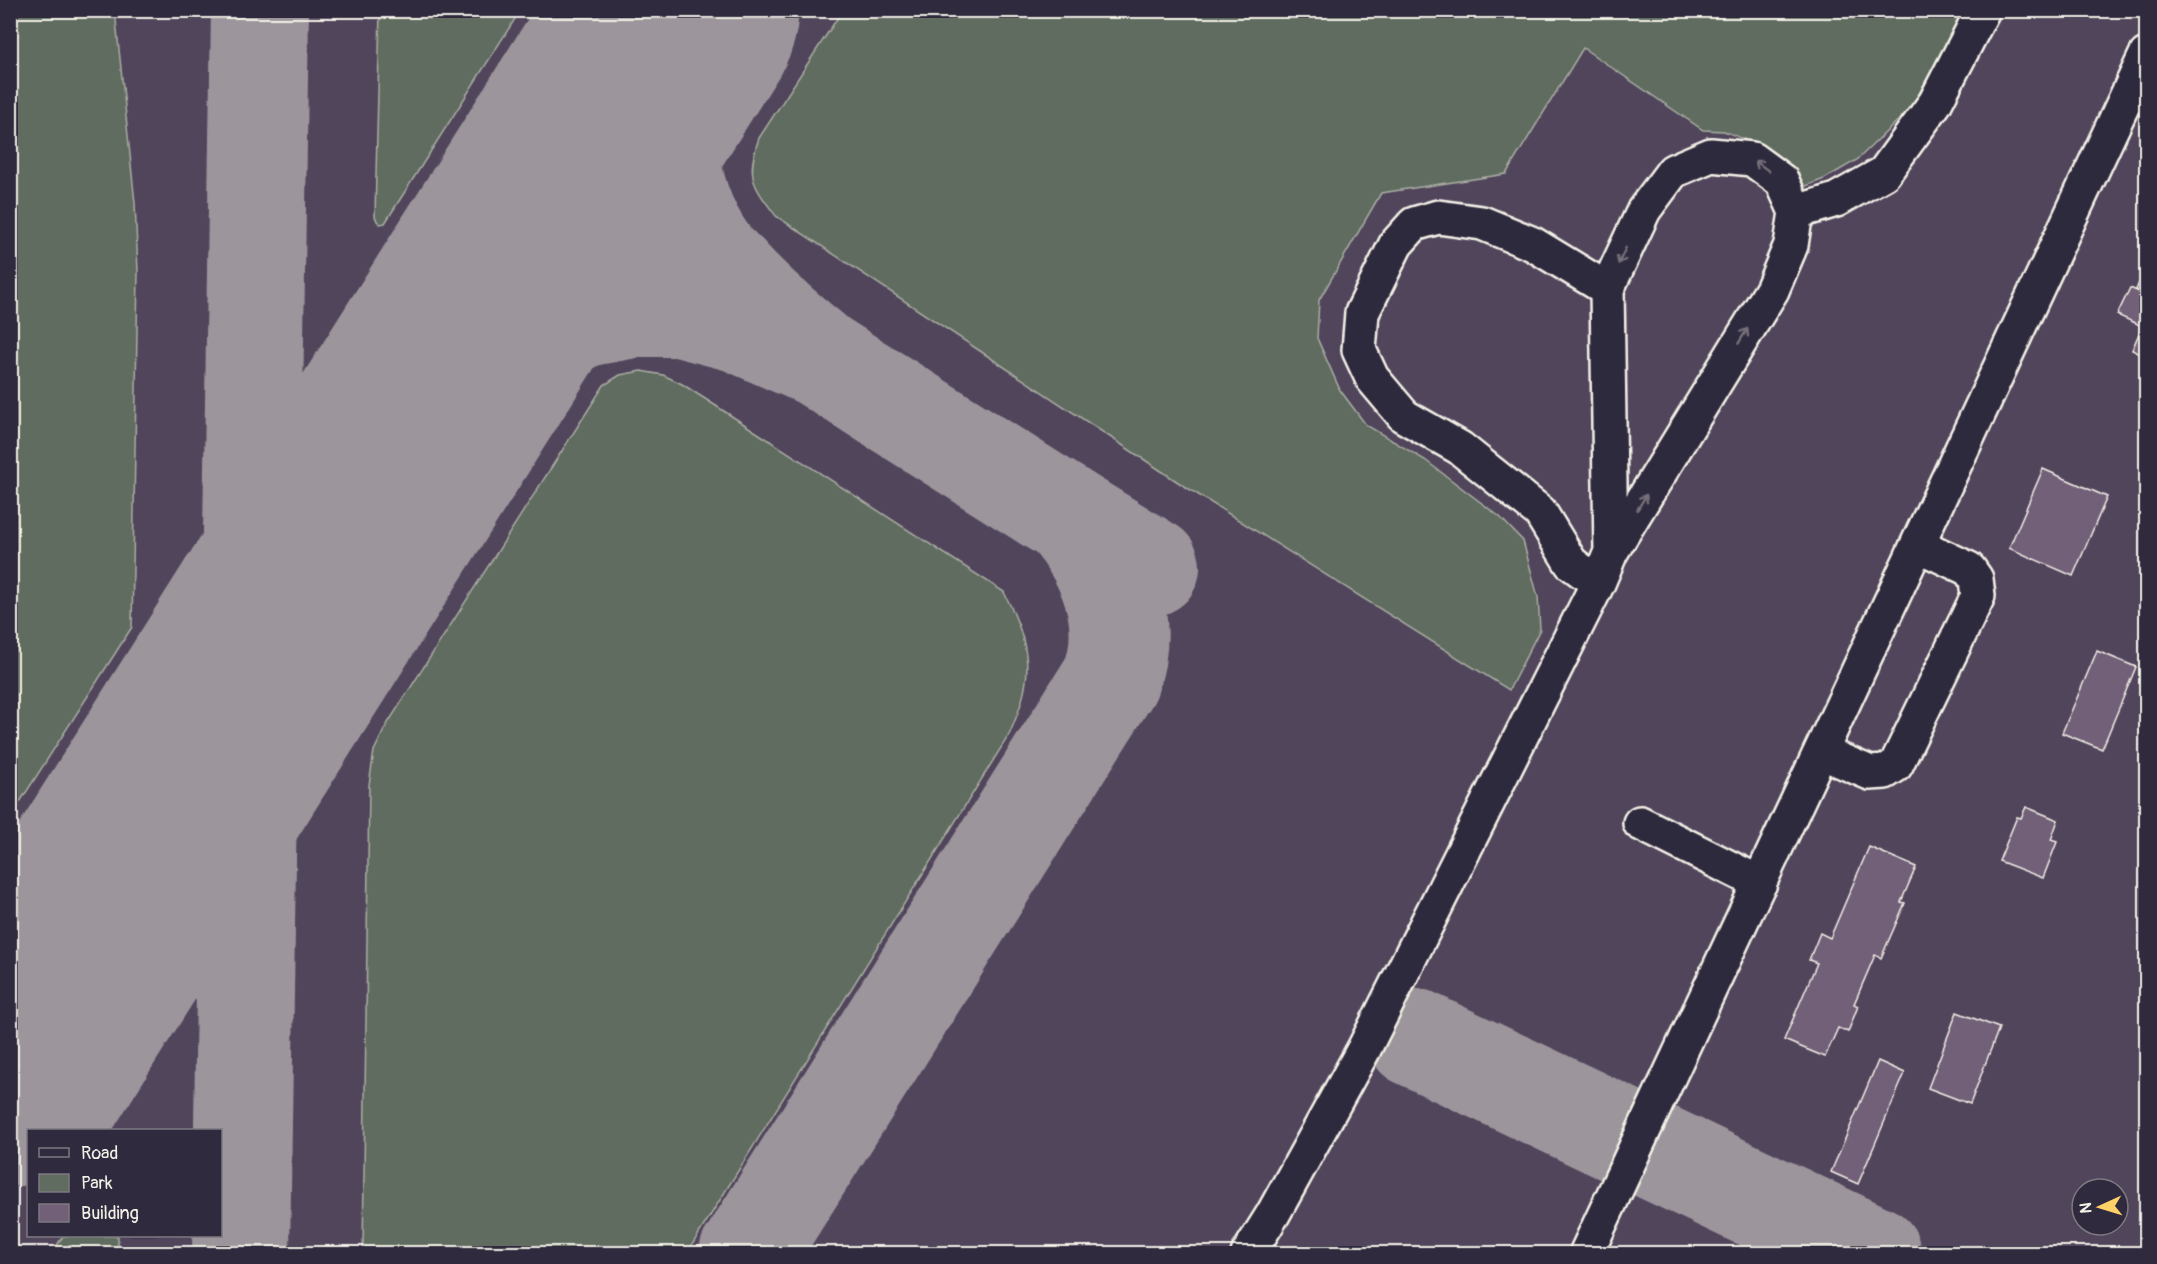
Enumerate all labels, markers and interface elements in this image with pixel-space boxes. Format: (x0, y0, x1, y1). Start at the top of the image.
one-way arrow (1755, 160, 1771, 173)
one-way arrow (1616, 247, 1627, 265)
one-way arrow (1738, 328, 1750, 345)
one-way arrow (1636, 494, 1648, 511)
legend (27, 1129, 222, 1237)
text: Road (81, 1142, 118, 1165)
text: Park (81, 1172, 113, 1195)
north arrow (2070, 1177, 2130, 1237)
text: Building (81, 1202, 139, 1225)
text: N (2076, 1202, 2096, 1214)

